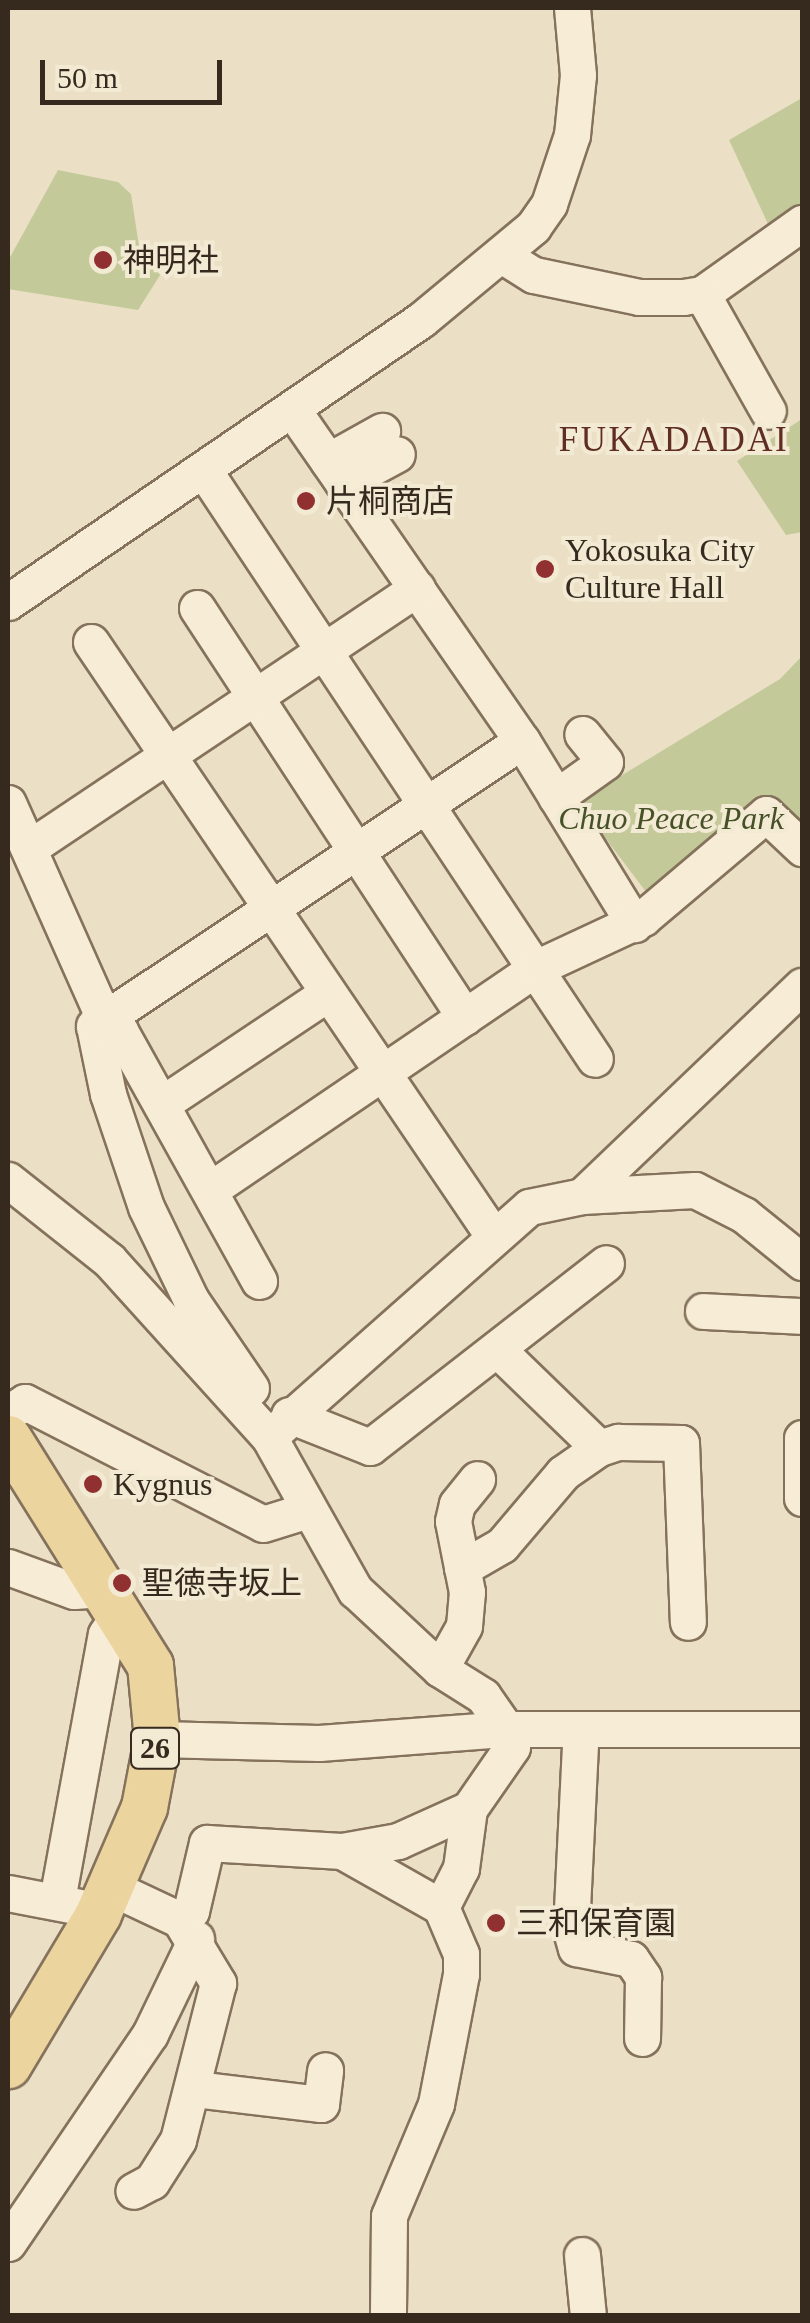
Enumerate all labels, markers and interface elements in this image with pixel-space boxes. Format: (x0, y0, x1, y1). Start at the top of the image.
scale bar (45, 40, 228, 102)
text: 50 m (57, 61, 118, 94)
place label: 神明社 (123, 241, 219, 279)
marker: 神明社 (92, 249, 114, 271)
district label: FUKADADAI (559, 419, 789, 461)
place label: 片桐商店 (326, 482, 454, 520)
marker: 片桐商店 (295, 490, 317, 512)
place label: Yokosuka City Culture Hall (565, 532, 755, 607)
marker: Yokosuka City Culture Hall (534, 558, 556, 580)
park label: Chuo Peace Park (558, 799, 784, 837)
place label: Kygnus (113, 1465, 213, 1503)
marker: Kygnus (82, 1473, 104, 1495)
place label: 聖徳寺坂上 (142, 1564, 302, 1602)
marker: 聖徳寺坂上 (111, 1572, 133, 1594)
road number: 26 (130, 1723, 180, 1773)
place label: 三和保育園 (516, 1904, 676, 1942)
marker: 三和保育園 (485, 1912, 507, 1934)

